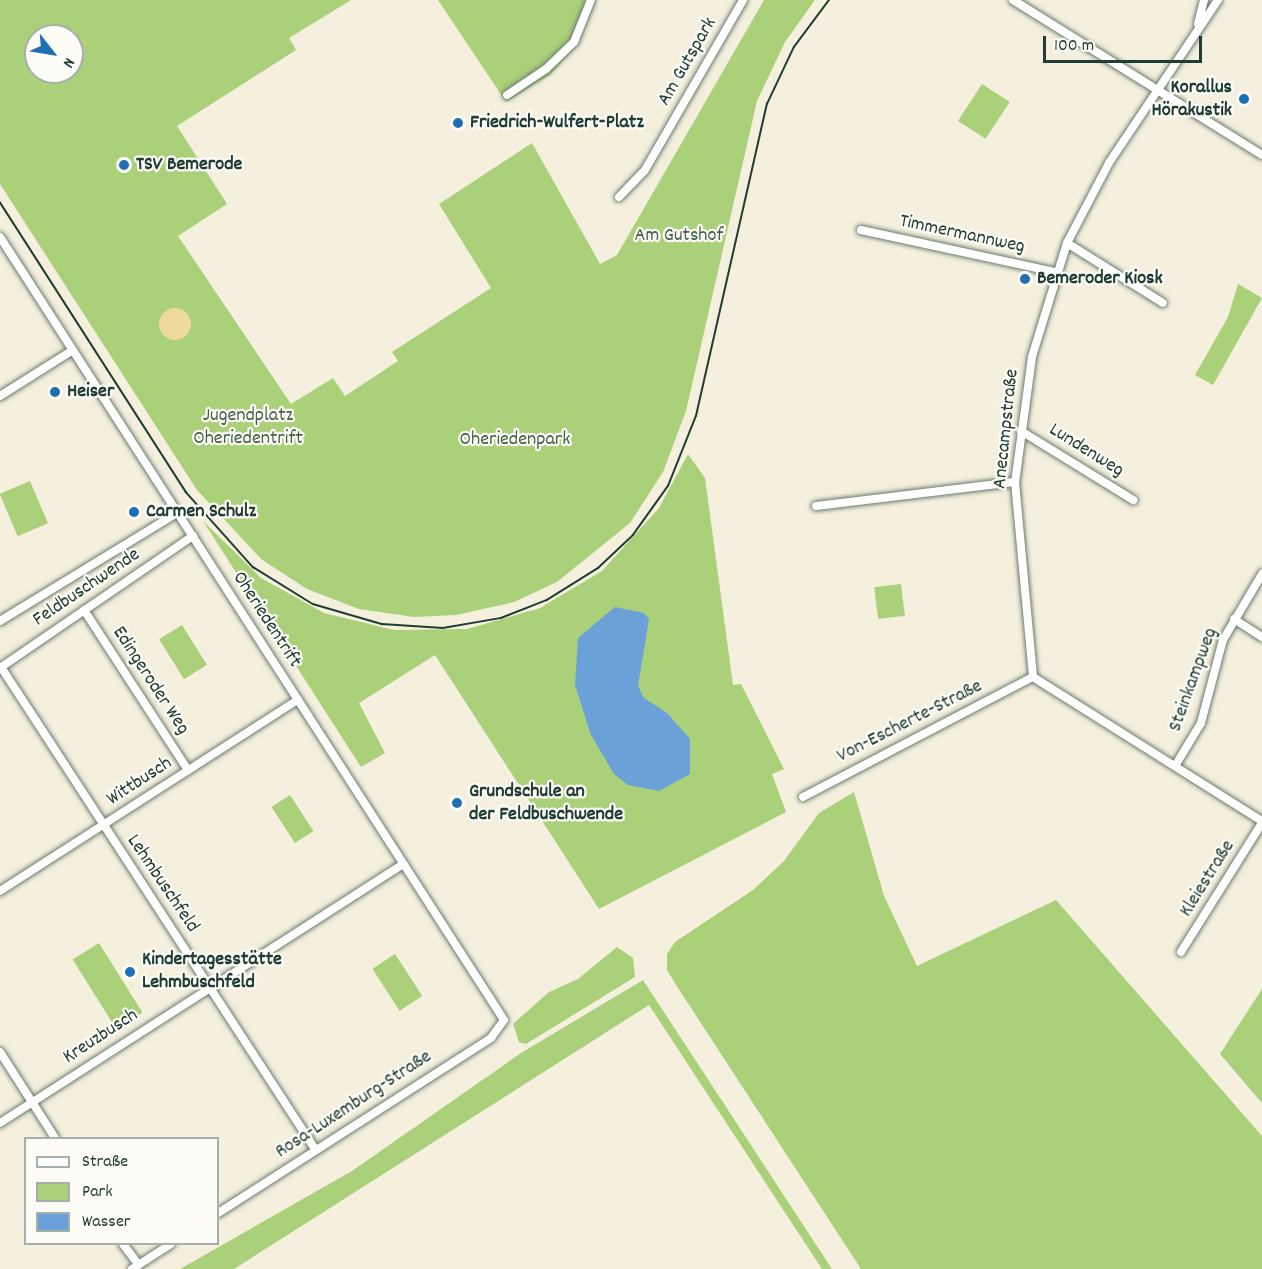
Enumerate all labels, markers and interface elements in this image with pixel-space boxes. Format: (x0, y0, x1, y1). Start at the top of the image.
street label: Am Gutspark (653, 14, 723, 110)
north arrow (24, 24, 84, 84)
scale bar (1046, 24, 1205, 62)
text: 100 m (1054, 34, 1094, 59)
text: N (56, 53, 80, 72)
place label: Korallus Hörakustik (1152, 76, 1232, 123)
marker: Korallus Hörakustik (1237, 92, 1251, 106)
place label: Friedrich-Wulfert-Platz (470, 111, 644, 135)
marker: Friedrich-Wulfert-Platz (451, 116, 465, 130)
place label: TSV Bemerode (136, 153, 242, 177)
marker: TSV Bemerode (117, 158, 131, 172)
street label: Timmermannweg (897, 210, 1027, 260)
park label: Am Gutshof (635, 224, 723, 248)
place label: Bemeroder Kiosk (1037, 267, 1163, 291)
marker: Bemeroder Kiosk (1018, 272, 1032, 286)
street label: Anecampstraße (989, 368, 1025, 490)
place label: Heiser (67, 380, 114, 404)
marker: Heiser (48, 385, 62, 399)
park label: Jugendplatz Oheriedentrift (193, 404, 303, 451)
street label: Lundenweg (1044, 419, 1128, 483)
park label: Oheriedenpark (460, 428, 570, 452)
place label: Carmen Schulz (146, 500, 256, 524)
marker: Carmen Schulz (127, 505, 141, 519)
street label: Feldbuschwende (29, 543, 145, 633)
street label: Oheriedentrift (226, 567, 306, 673)
street label: Edingeroder Weg (106, 622, 194, 740)
street label: Steinkampweg (1164, 625, 1224, 735)
street label: Von-Escherte-Straße (833, 675, 987, 769)
street label: Wittbusch (103, 752, 177, 812)
place label: Grundschule an der Feldbuschwende (469, 780, 623, 827)
marker: Grundschule an der Feldbuschwende (450, 796, 464, 810)
street label: Lehmbuschfeld (121, 831, 203, 937)
street label: Kleiestraße (1175, 836, 1241, 922)
place label: Kindertagesstätte Lehmbuschfeld (142, 948, 282, 995)
marker: Kindertagesstätte Lehmbuschfeld (123, 965, 137, 979)
street label: Kreuzbusch (59, 1004, 143, 1070)
street label: Rosa-Luxemburg-Straße (271, 1045, 437, 1165)
legend (24, 1137, 219, 1245)
text: Straße (82, 1150, 128, 1175)
text: Park (82, 1180, 113, 1205)
text: Wasser (82, 1210, 131, 1235)

